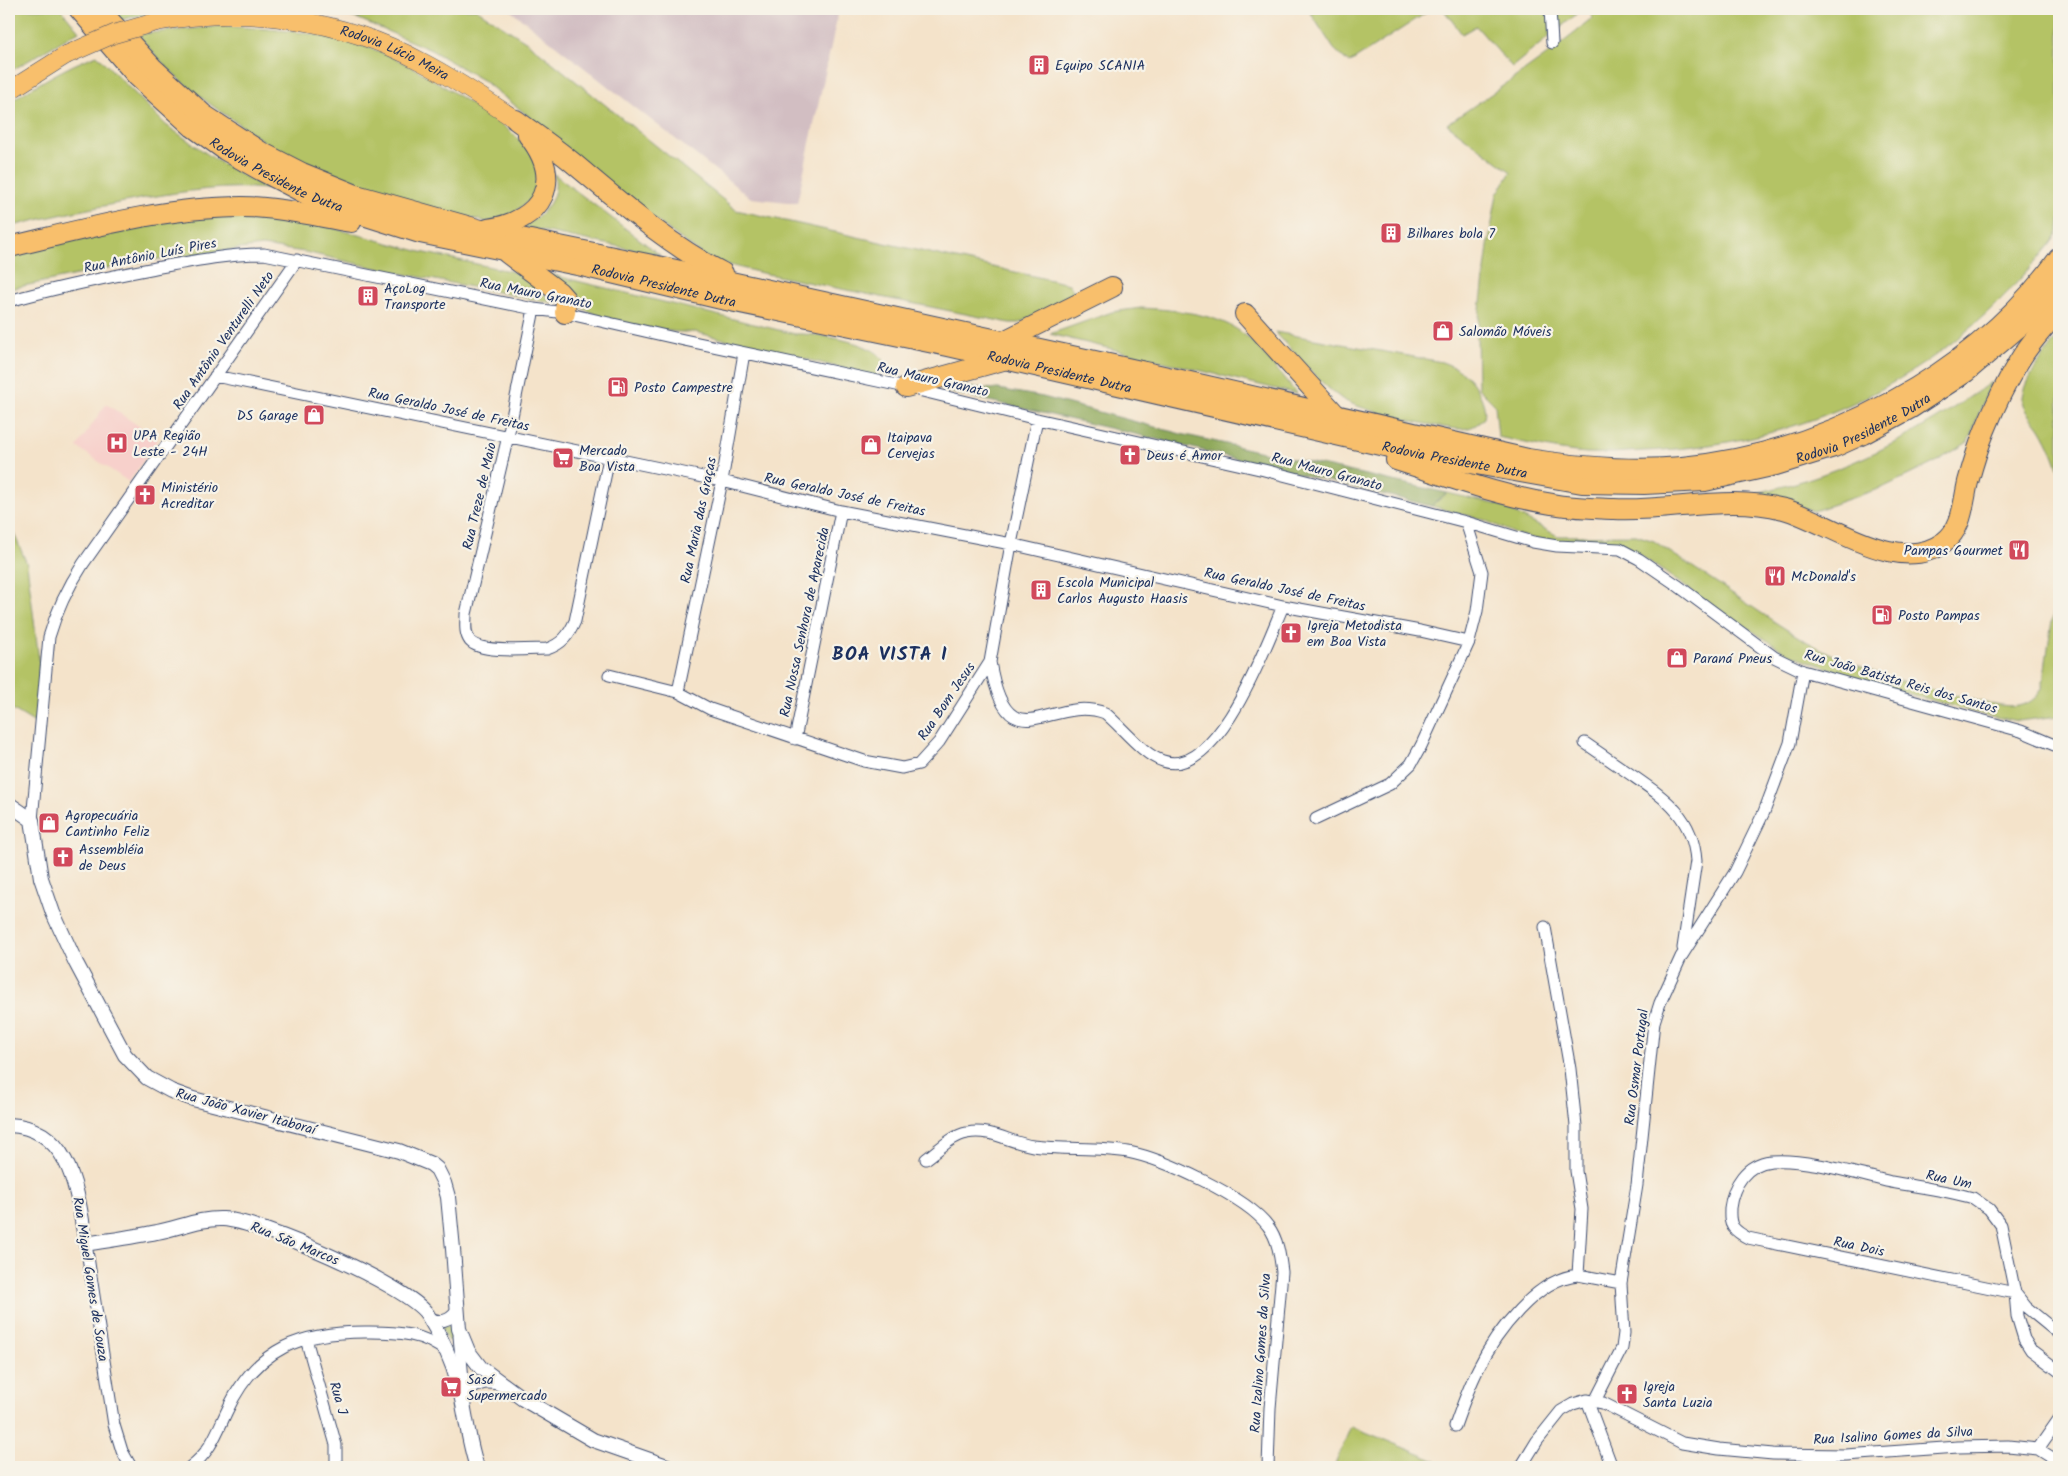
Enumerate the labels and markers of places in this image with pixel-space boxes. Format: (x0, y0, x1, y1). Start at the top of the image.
building icon: Equipo SCANIA (1027, 53, 1051, 77)
place label: Equipo SCANIA (1055, 55, 1145, 77)
building icon: Bilhares bola 7 (1379, 221, 1403, 245)
place label: Bilhares bola 7 (1407, 223, 1496, 245)
place label: AçoLog Transporte (384, 278, 446, 316)
building icon: AçoLog Transporte (356, 284, 380, 308)
shop icon: Salomão Móveis (1431, 319, 1455, 343)
place label: Salomão Móveis (1459, 321, 1551, 343)
fuel station icon: Posto Campestre (606, 375, 630, 399)
place label: Posto Campestre (634, 377, 733, 399)
shop icon: DS Garage (302, 403, 326, 427)
place label: DS Garage (237, 405, 299, 427)
place label: UPA Região Leste - 24H (133, 425, 208, 463)
place label: Itaipava Cervejas (887, 427, 935, 465)
hospital icon: UPA Região Leste - 24H (105, 431, 129, 455)
shop icon: Itaipava Cervejas (859, 433, 883, 457)
place label: Mercado Boa Vista (579, 440, 635, 478)
church icon: Deus é Amor (1118, 443, 1142, 467)
place label: Deus é Amor (1146, 445, 1223, 467)
supermarket icon: Mercado Boa Vista (551, 446, 575, 470)
place label: Ministério Acreditar (161, 477, 218, 515)
church icon: Ministério Acreditar (133, 483, 157, 507)
restaurant icon: Pampas Gourmet (2007, 538, 2031, 562)
place label: Pampas Gourmet (1904, 540, 2004, 562)
restaurant icon: McDonald's (1763, 564, 1787, 588)
place label: McDonald's (1791, 566, 1856, 588)
place label: Escola Municipal Carlos Augusto Haasis (1057, 572, 1188, 610)
building icon: Escola Municipal Carlos Augusto Haasis (1029, 578, 1053, 602)
fuel station icon: Posto Pampas (1870, 603, 1894, 627)
place label: Posto Pampas (1898, 605, 1980, 627)
place label: Igreja Metodista em Boa Vista (1307, 615, 1402, 653)
church icon: Igreja Metodista em Boa Vista (1279, 621, 1303, 645)
shop icon: Paraná Pneus (1665, 646, 1689, 670)
place label: Paraná Pneus (1693, 648, 1772, 670)
place label: Agropecuária Cantinho Feliz (65, 805, 150, 843)
shop icon: Agropecuária Cantinho Feliz (37, 811, 61, 835)
place label: Assembléia de Deus (79, 839, 144, 877)
church icon: Assembléia de Deus (51, 845, 75, 869)
place label: Sasá Supermercado (467, 1369, 547, 1407)
supermarket icon: Sasá Supermercado (439, 1375, 463, 1399)
place label: Igreja Santa Luzia (1643, 1376, 1713, 1414)
church icon: Igreja Santa Luzia (1615, 1382, 1639, 1406)

